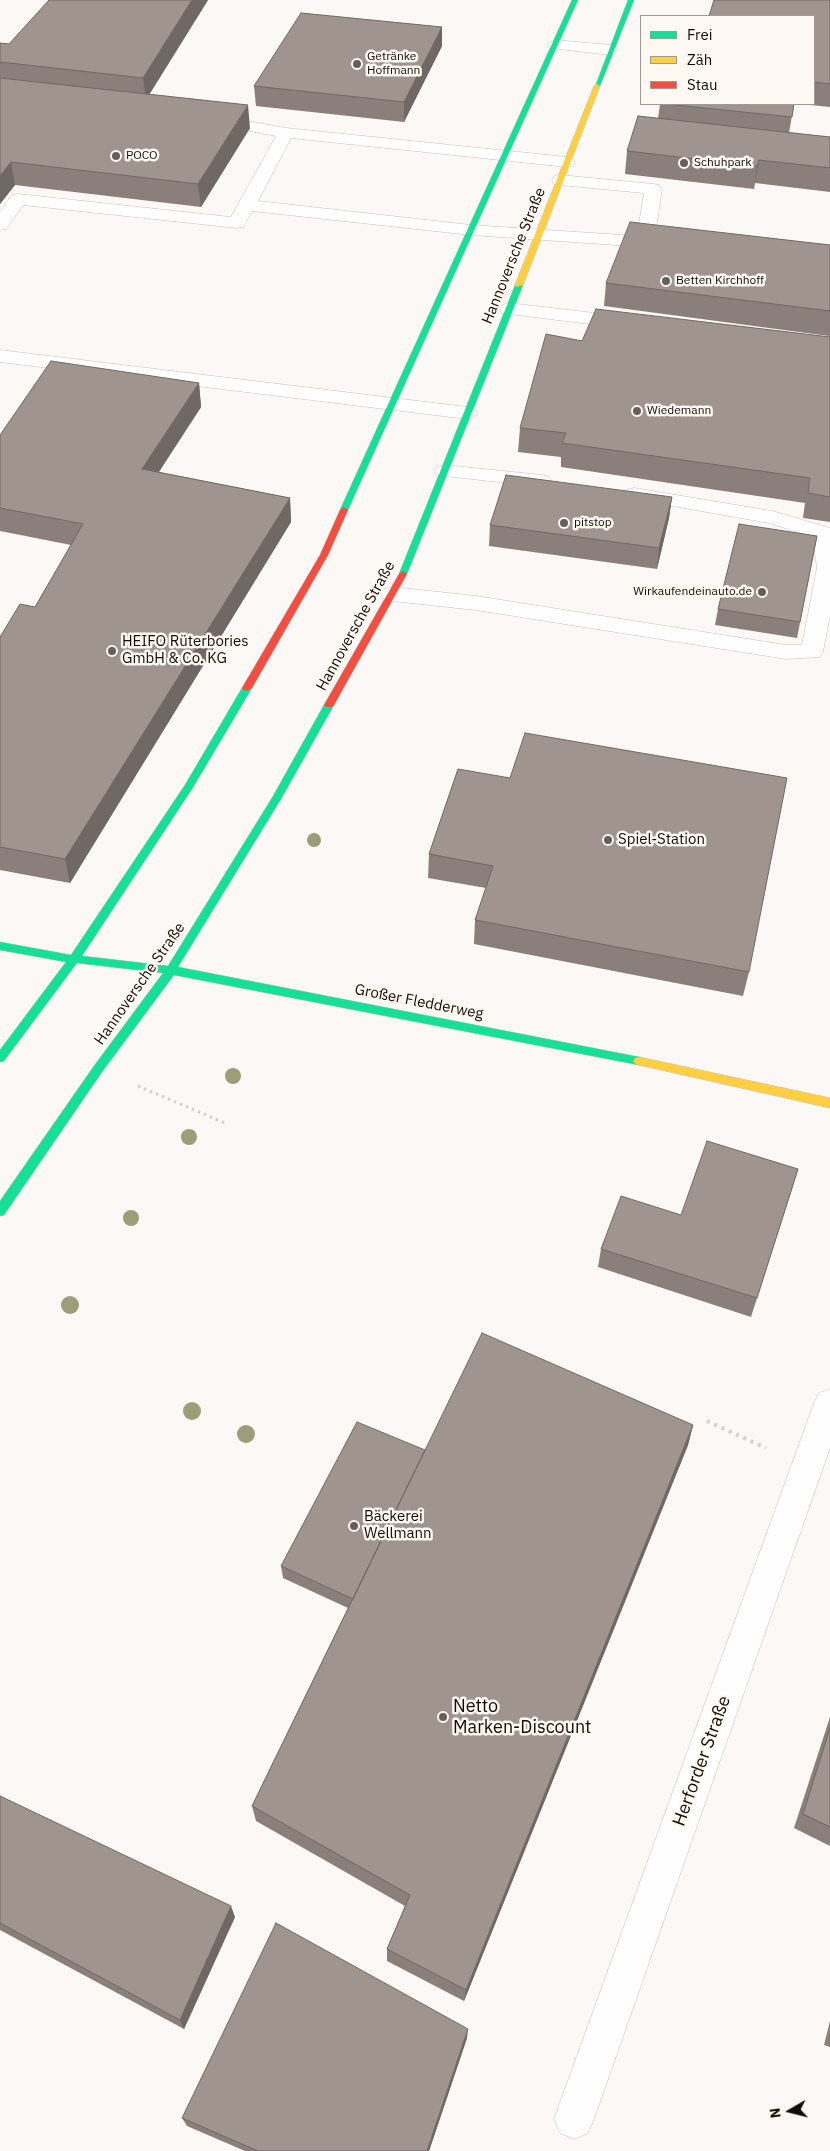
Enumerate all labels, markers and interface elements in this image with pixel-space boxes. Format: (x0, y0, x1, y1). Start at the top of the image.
legend (640, 15, 815, 105)
text: Frei (687, 25, 713, 44)
place label: Getränke Hoffmann (367, 50, 420, 78)
text: Zäh (687, 50, 712, 69)
marker: Getränke Hoffmann (351, 58, 363, 70)
text: Stau (687, 75, 718, 94)
place label: POCO (126, 149, 158, 163)
marker: POCO (110, 150, 122, 162)
place label: Schuhpark (694, 156, 752, 170)
marker: Schuhpark (678, 157, 690, 169)
street label: Hannoversche Straße (478, 185, 550, 327)
place label: Betten Kirchhoff (676, 274, 764, 288)
marker: Betten Kirchhoff (660, 275, 672, 287)
place label: Wiedemann (647, 404, 711, 418)
marker: Wiedemann (631, 405, 643, 417)
place label: pitstop (574, 516, 612, 530)
marker: pitstop (558, 517, 570, 529)
street label: Hannoversche Straße (313, 558, 399, 694)
place label: Wirkaufendeinauto.de (633, 585, 752, 599)
marker: Wirkaufendeinauto.de (756, 586, 768, 598)
place label: HEIFO Rüterbories GmbH & Co. KG (122, 633, 249, 668)
marker: HEIFO Rüterbories GmbH & Co. KG (106, 645, 118, 657)
place label: Spiel-Station (618, 831, 705, 849)
marker: Spiel-Station (602, 834, 614, 846)
street label: Hannoversche Straße (91, 919, 189, 1049)
street label: Großer Fledderweg (353, 981, 485, 1023)
place label: Bäckerei Wellmann (364, 1508, 432, 1543)
marker: Bäckerei Wellmann (348, 1520, 360, 1532)
street label: Herforder Straße (668, 1693, 736, 1829)
place label: Netto Marken-Discount (453, 1696, 591, 1738)
marker: Netto Marken-Discount (437, 1711, 449, 1723)
north arrow (765, 2086, 815, 2136)
text: N (766, 2107, 785, 2119)

